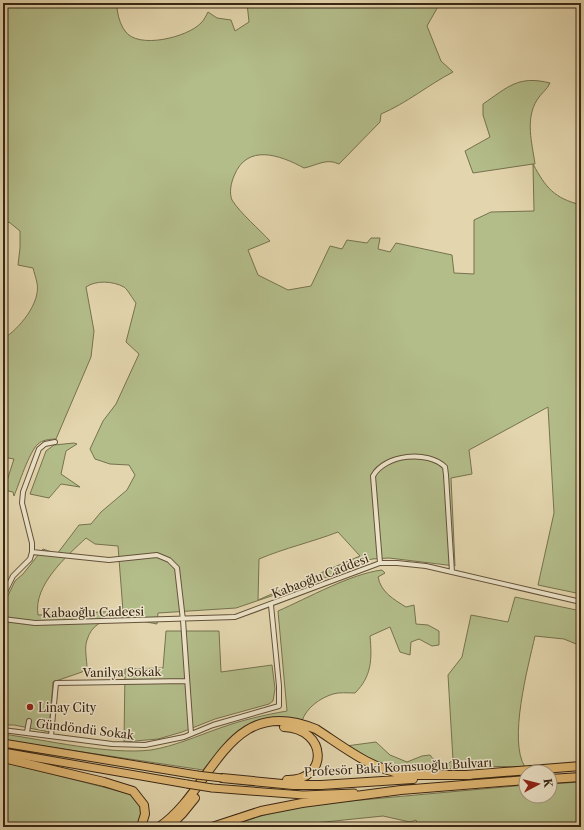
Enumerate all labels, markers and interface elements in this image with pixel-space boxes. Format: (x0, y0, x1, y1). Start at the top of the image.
street label: Kabaoğlu Caddesi (269, 550, 371, 601)
street label: Kabaoğlu Cadeesi (42, 604, 145, 620)
street label: Vanilya Sokak (81, 664, 163, 680)
place label: Linay City (38, 700, 97, 715)
marker: Linay City (25, 702, 35, 712)
street label: Gündöndü Sokak (35, 716, 136, 743)
street label: Profesör Baki Komsuoğlu Bulvarı (304, 755, 493, 779)
north arrow (518, 764, 558, 804)
text: K (540, 778, 556, 789)

